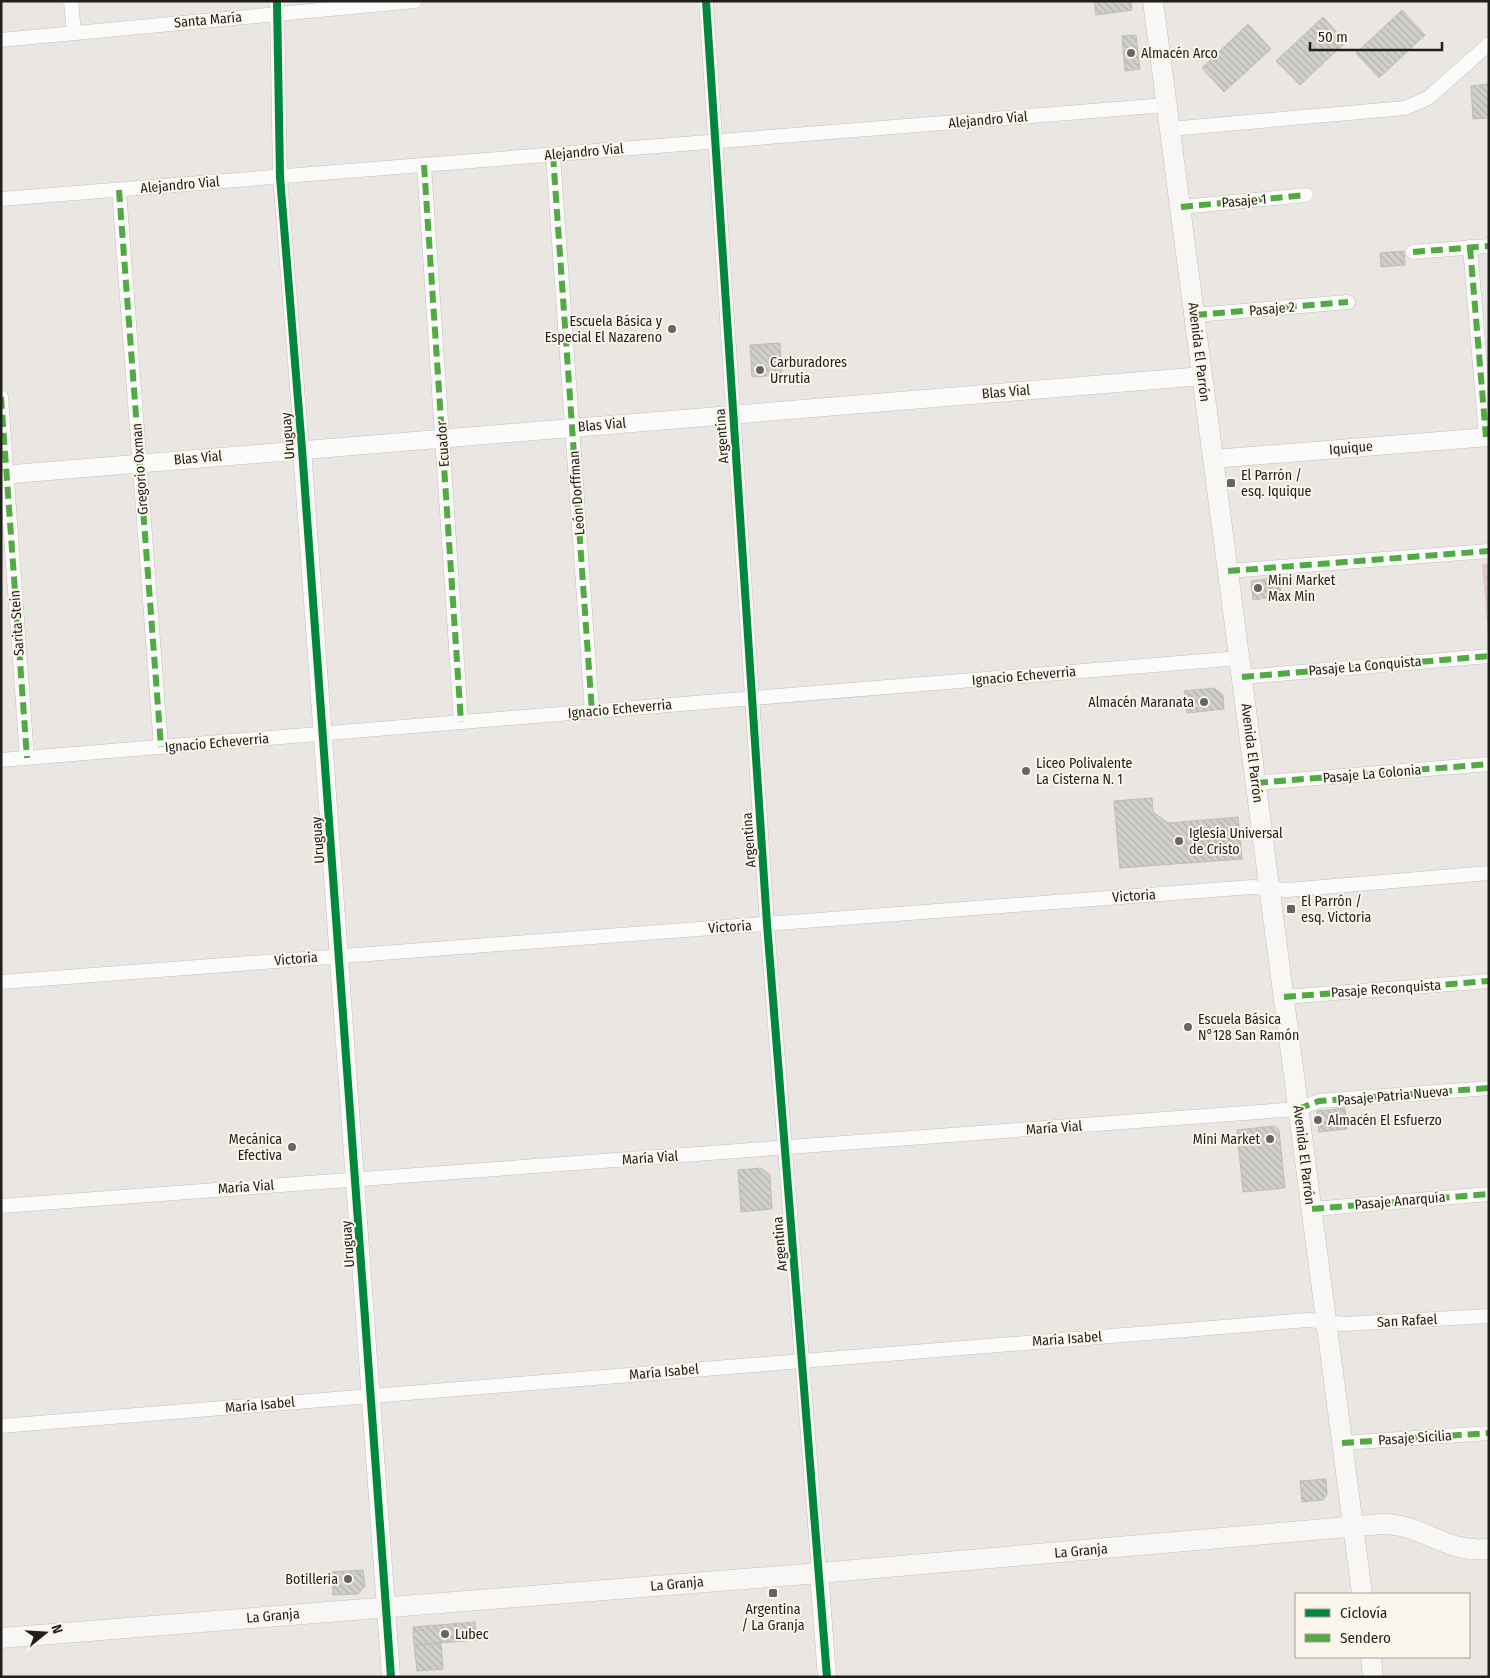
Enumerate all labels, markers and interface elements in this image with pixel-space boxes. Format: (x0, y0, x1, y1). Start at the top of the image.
street label: Santa María (173, 9, 243, 31)
scale bar (1310, 20, 1442, 52)
text: 50 m (1318, 28, 1348, 46)
place label: Almacén Arco (1141, 45, 1218, 62)
marker: Almacén Arco (1125, 47, 1137, 59)
street label: Alejandro Vial (948, 108, 1029, 132)
street label: Alejandro Vial (544, 140, 625, 164)
street label: Alejandro Vial (140, 173, 221, 197)
street label: Pasaje 1 (1221, 191, 1267, 211)
street label: Pasaje 2 (1248, 299, 1296, 319)
street label: Avenida El Parrón (1184, 301, 1214, 403)
place label: Escuela Básica y Especial El Nazareno (545, 313, 663, 346)
marker: Escuela Básica y Especial El Nazareno (666, 323, 678, 335)
place label: Carburadores Urrutia (770, 354, 847, 387)
marker: Carburadores Urrutia (754, 364, 766, 376)
street label: Blas Vial (981, 381, 1031, 403)
street label: Argentina (712, 408, 732, 464)
street label: Uruguay (277, 411, 299, 460)
street label: Blas Vial (577, 414, 627, 436)
street label: Ecuador (433, 420, 453, 468)
street label: Gregorio Oxman (128, 423, 152, 515)
street label: Iquique (1328, 438, 1374, 458)
street label: Blas Vial (173, 447, 223, 469)
street label: León Dorffman (566, 450, 588, 536)
place label: El Parrón / esq. Iquique (1241, 467, 1312, 500)
marker: El Parrón / esq. Iquique (1225, 477, 1237, 489)
place label: Mini Market Max Min (1268, 572, 1336, 605)
marker: Mini Market Max Min (1252, 582, 1264, 594)
street label: Sarita Stein (6, 589, 28, 657)
street label: Pasaje La Conquista (1308, 653, 1422, 679)
street label: Ignacio Echeverria (971, 663, 1077, 689)
place label: Almacén Maranata (1088, 694, 1194, 711)
street label: Ignacio Echeverria (567, 696, 673, 722)
marker: Almacén Maranata (1198, 696, 1210, 708)
street label: Avenida El Parrón (1237, 702, 1267, 804)
street label: Ignacio Echeverria (164, 730, 270, 756)
place label: Liceo Polivalente La Cisterna N. 1 (1036, 755, 1133, 788)
street label: Pasaje La Colonia (1322, 761, 1422, 787)
marker: Liceo Polivalente La Cisterna N. 1 (1020, 765, 1032, 777)
street label: Argentina (739, 812, 759, 868)
street label: Uruguay (308, 815, 328, 864)
place label: Iglesia Universal de Cristo (1189, 825, 1283, 858)
marker: Iglesia Universal de Cristo (1173, 835, 1185, 847)
street label: Victoria (1112, 886, 1157, 906)
place label: El Parrón / esq. Victoria (1301, 893, 1371, 926)
marker: El Parrón / esq. Victoria (1285, 903, 1297, 915)
street label: Victoria (708, 917, 753, 937)
street label: Victoria (274, 949, 319, 969)
street label: Pasaje Reconquista (1330, 977, 1442, 1001)
place label: Escuela Básica N°128 San Ramón (1198, 1011, 1299, 1044)
marker: Escuela Básica N°128 San Ramón (1182, 1021, 1194, 1033)
street label: Pasaje Patria Nueva (1337, 1083, 1450, 1109)
street label: Avenida El Parrón (1289, 1104, 1319, 1206)
place label: Almacén El Esfuerzo (1328, 1112, 1442, 1129)
marker: Almacén El Esfuerzo (1312, 1114, 1324, 1126)
street label: María Vial (1025, 1118, 1083, 1138)
place label: Mecánica Efectiva (229, 1131, 282, 1164)
place label: Mini Market (1193, 1131, 1260, 1148)
marker: Mini Market (1264, 1133, 1276, 1145)
marker: Mecánica Efectiva (286, 1141, 298, 1153)
street label: María Vial (621, 1148, 679, 1168)
street label: María Vial (217, 1177, 275, 1197)
street label: Pasaje Anarquía (1354, 1189, 1446, 1213)
street label: Argentina (769, 1216, 791, 1272)
street label: Uruguay (338, 1219, 358, 1268)
street label: San Rafael (1376, 1311, 1438, 1331)
street label: María Isabel (1032, 1328, 1103, 1350)
street label: María Isabel (628, 1360, 700, 1384)
street label: María Isabel (224, 1393, 296, 1417)
street label: Pasaje Sicilia (1378, 1427, 1453, 1449)
street label: La Granja (1054, 1540, 1108, 1562)
place label: Botilleria (285, 1571, 338, 1588)
marker: Botilleria (342, 1573, 354, 1585)
street label: La Granja (650, 1573, 704, 1595)
marker: Argentina / La Granja (767, 1587, 779, 1599)
legend (1295, 1593, 1470, 1658)
place label: Argentina / La Granja (741, 1601, 805, 1634)
text: Ciclovía (1340, 1604, 1387, 1622)
street label: La Granja (246, 1605, 300, 1627)
north arrow (20, 1608, 70, 1658)
text: N (48, 1623, 66, 1636)
place label: Lubec (455, 1626, 489, 1643)
marker: Lubec (439, 1628, 451, 1640)
text: Sendero (1340, 1629, 1391, 1647)

